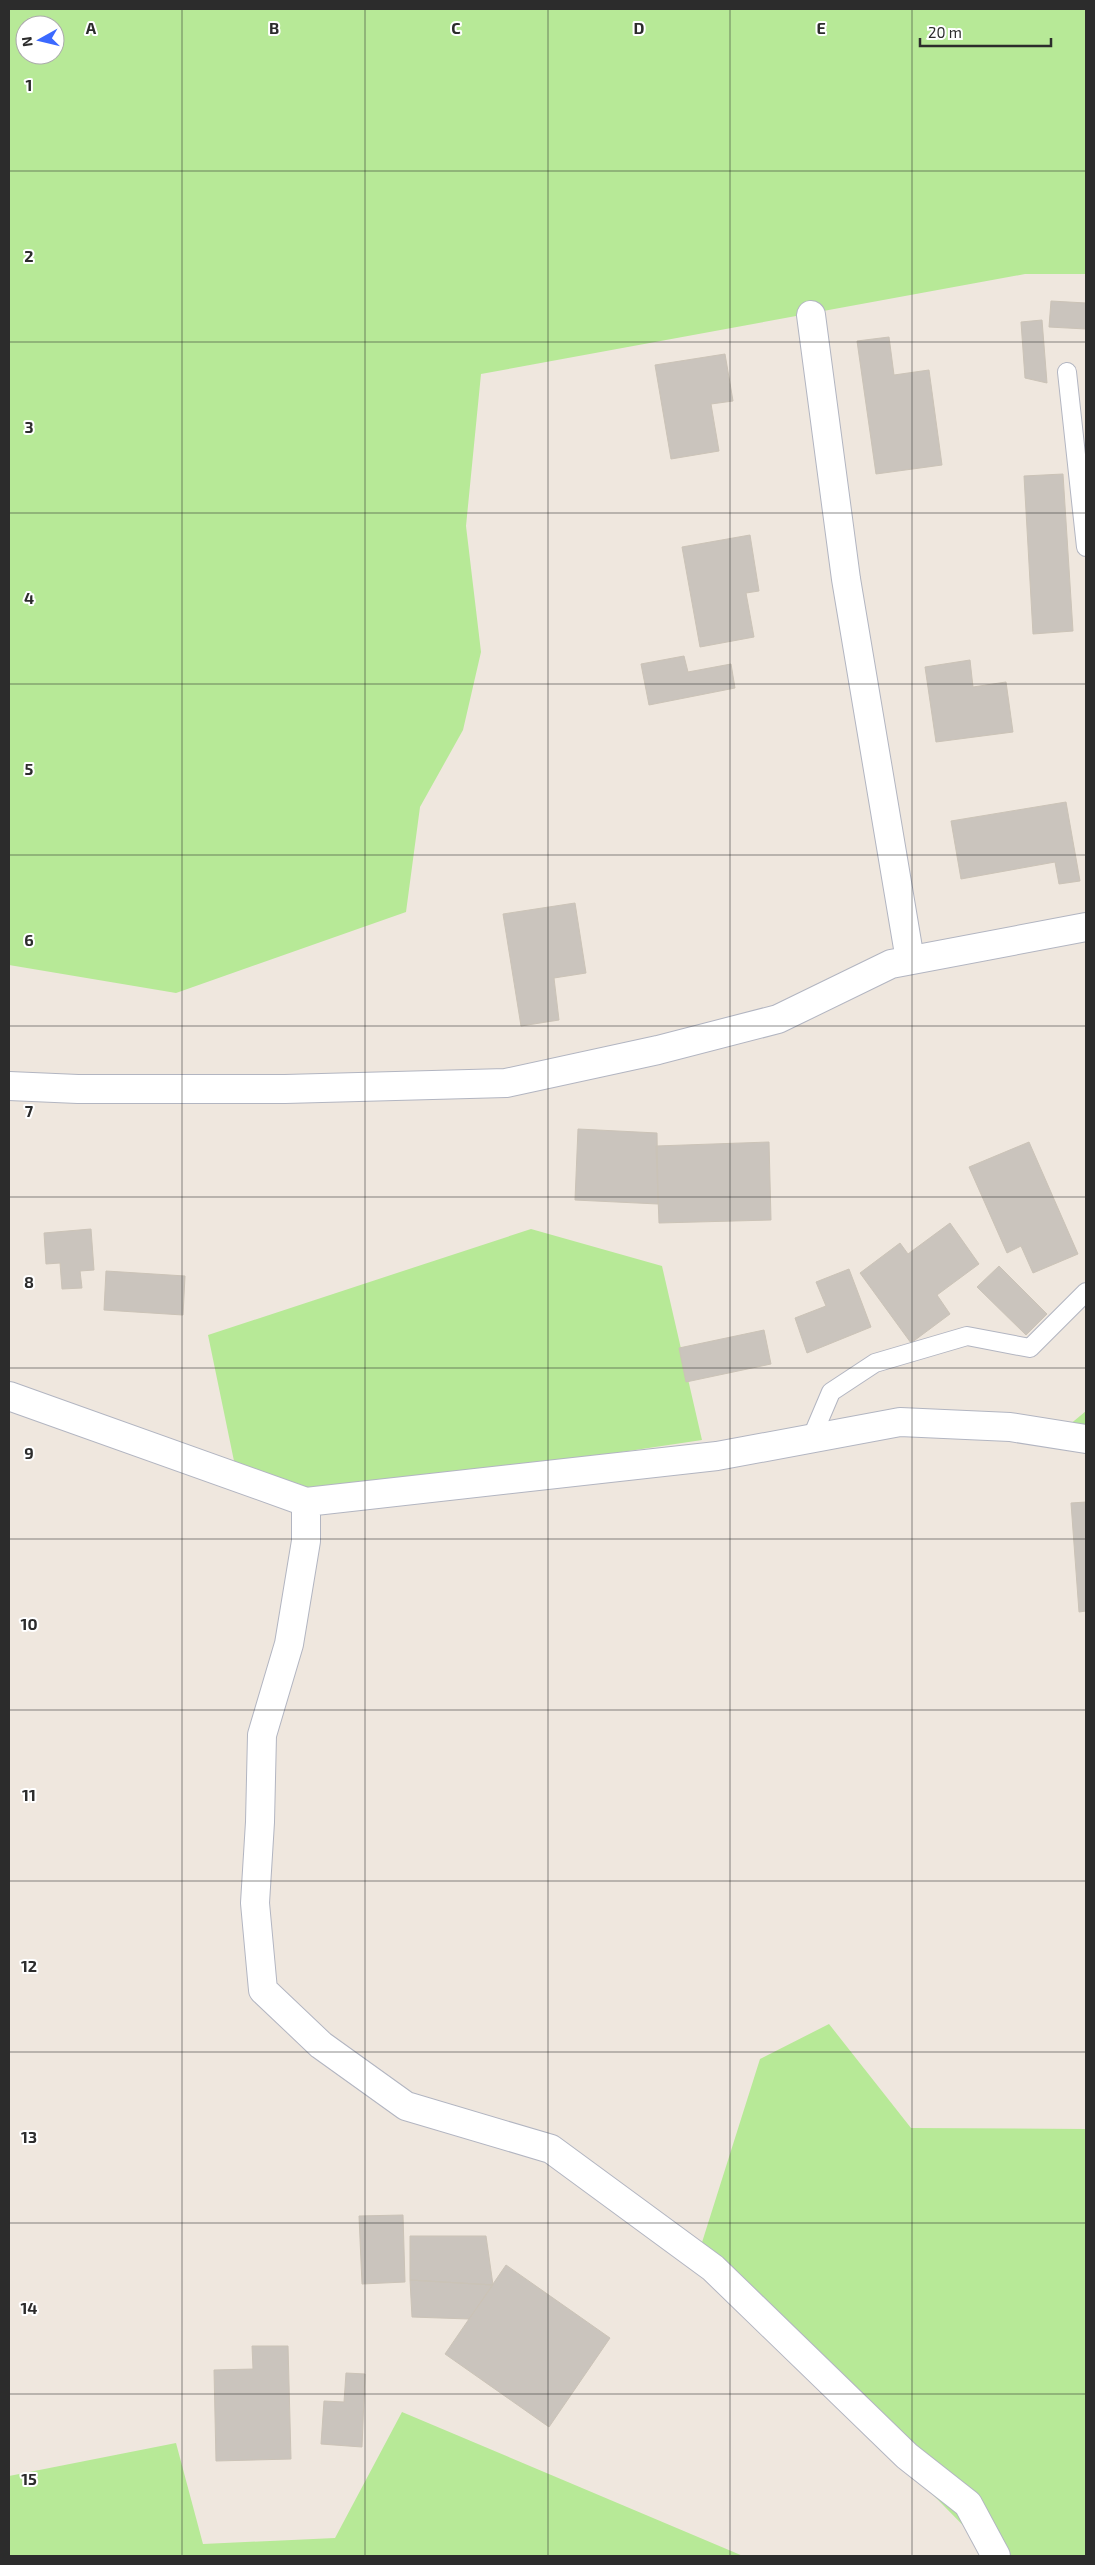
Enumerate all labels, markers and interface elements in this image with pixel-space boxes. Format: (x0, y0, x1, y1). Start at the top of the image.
north arrow (15, 15, 65, 65)
scale bar (920, 15, 1051, 47)
text: A (86, 18, 97, 37)
text: B (269, 18, 279, 37)
text: C (451, 18, 461, 37)
text: D (634, 18, 645, 37)
text: E (816, 18, 826, 37)
text: 20 m (928, 23, 962, 41)
text: N (18, 36, 36, 48)
text: 1 (26, 75, 32, 94)
text: 2 (24, 246, 34, 265)
text: 3 (24, 417, 34, 436)
text: 4 (24, 588, 34, 607)
text: 5 (25, 759, 34, 778)
text: 6 (24, 930, 34, 949)
text: 7 (25, 1101, 34, 1120)
text: 8 (24, 1272, 34, 1291)
text: 9 (24, 1443, 34, 1462)
text: 10 (20, 1614, 38, 1633)
text: 11 (22, 1785, 36, 1804)
text: 12 (21, 1956, 37, 1975)
text: 13 (21, 2127, 37, 2146)
text: 14 (20, 2298, 38, 2317)
text: 15 (21, 2469, 37, 2488)

